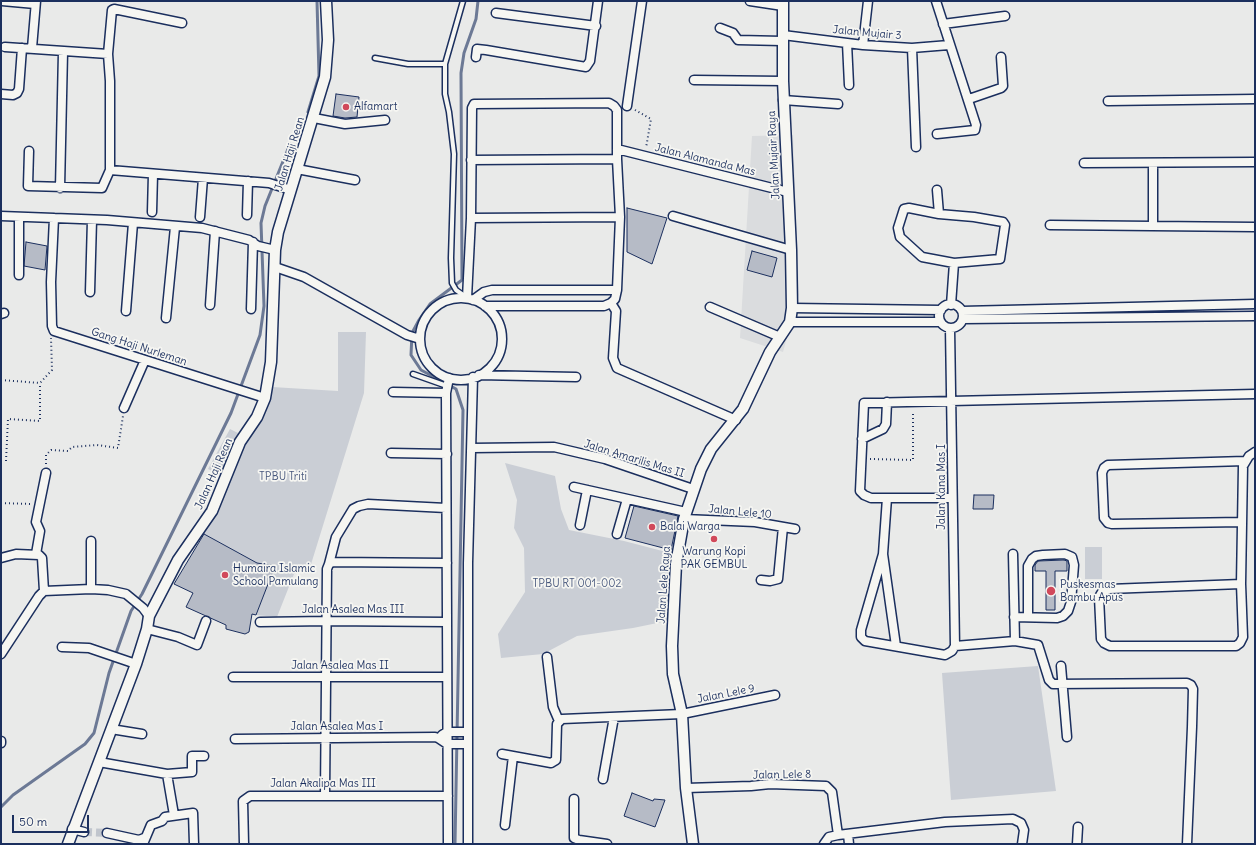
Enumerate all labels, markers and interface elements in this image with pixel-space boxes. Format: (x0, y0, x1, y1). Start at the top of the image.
street label: Jalan Mujair 3 (832, 23, 902, 43)
place label: Alfamart (354, 100, 397, 114)
marker: Alfamart (341, 102, 351, 112)
street label: Jalan Mujair Raya (765, 110, 783, 200)
street label: Jalan Haji Rean (272, 115, 308, 193)
street label: Jalan Alamanda Mas (653, 141, 757, 179)
street label: Gang Haji Nurleman (89, 325, 189, 369)
street label: Jalan Haji Rean (192, 436, 236, 512)
street label: Jalan Amarilis Mas II (582, 437, 686, 481)
street label: Jalan Kana Mas I (935, 444, 949, 530)
park label: TPBU Triti (259, 470, 307, 484)
street label: Jalan Lele 10 (708, 503, 772, 521)
place label: Balai Warga (660, 520, 720, 534)
marker: Balai Warga (647, 522, 657, 532)
marker: Warung Kopi PAK GEMBUL (709, 534, 719, 544)
place label: Warung Kopi PAK GEMBUL (681, 545, 747, 571)
street label: Jalan Lele Raya (655, 546, 673, 624)
place label: Humaira Islamic School Pamulang (233, 562, 318, 588)
marker: Humaira Islamic School Pamulang (220, 570, 230, 580)
park label: TPBU RT 001-002 (533, 577, 621, 591)
place label: Puskesmas Bambu Apus (1060, 578, 1123, 604)
marker: Puskesmas Bambu Apus (1045, 585, 1057, 597)
street label: Jalan Asalea Mas III (302, 603, 404, 617)
street label: Jalan Asalea Mas II (291, 659, 389, 673)
street label: Jalan Lele 9 (696, 682, 756, 706)
street label: Jalan Asalea Mas I (291, 720, 383, 734)
street label: Jalan Lele 8 (753, 768, 811, 782)
street label: Jalan Akalipa Mas III (270, 777, 376, 791)
scale bar (14, 807, 91, 833)
text: 50 m (19, 814, 47, 829)

